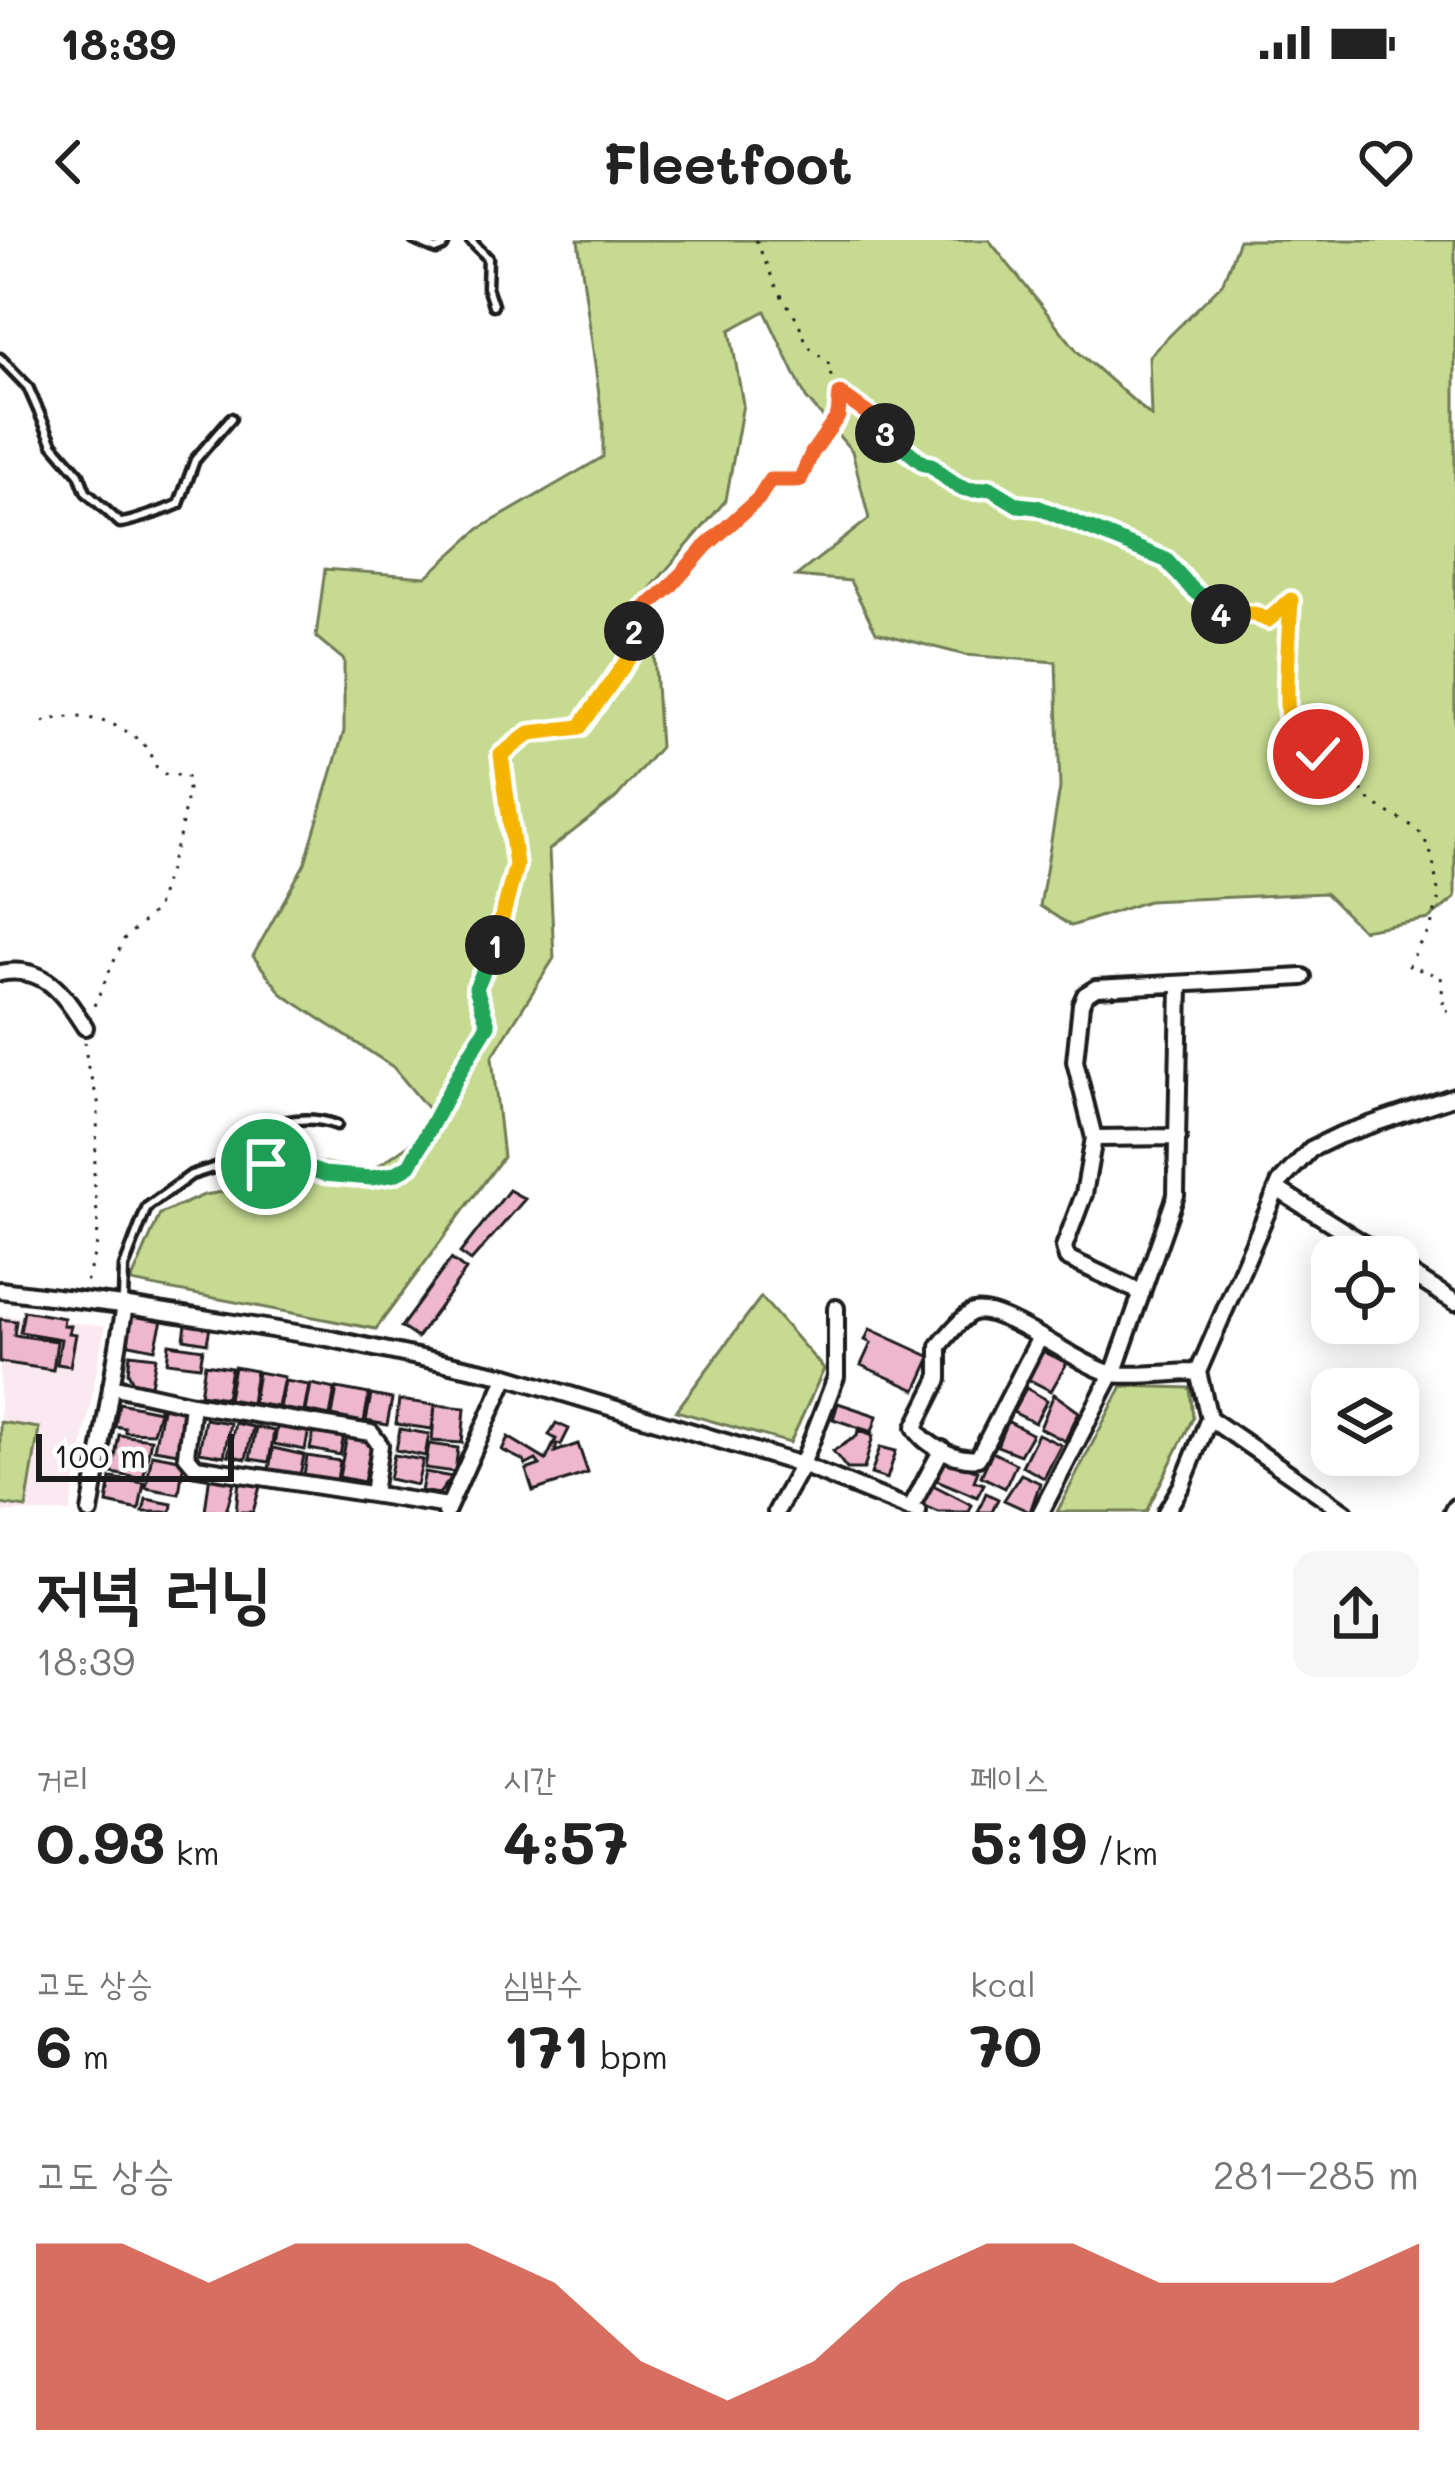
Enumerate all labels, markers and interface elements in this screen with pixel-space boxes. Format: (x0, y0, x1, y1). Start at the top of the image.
text: 18:39 (60, 13, 176, 71)
text: Fleetfoot (602, 127, 853, 198)
icon: back (36, 129, 102, 195)
icon: heart (1353, 129, 1419, 195)
pin: 3 (855, 403, 915, 463)
text: 3 (875, 411, 895, 454)
pin: 4 (1191, 584, 1251, 644)
text: 4 (1211, 592, 1231, 635)
pin: 2 (604, 601, 664, 661)
text: 2 (625, 609, 643, 652)
pin (1267, 703, 1369, 805)
icon: check (1285, 721, 1351, 787)
pin: 1 (465, 915, 525, 975)
text: 1 (488, 923, 502, 966)
pin (215, 1113, 317, 1215)
icon: arrive (233, 1131, 299, 1197)
map controls (1311, 1236, 1419, 1476)
button: locate (1311, 1236, 1419, 1344)
button: layers (1311, 1368, 1419, 1476)
scale bar (36, 1428, 234, 1481)
text: 100 m (54, 1433, 146, 1476)
text: 저녁 러닝 (36, 1546, 272, 1632)
button: share (1293, 1551, 1419, 1677)
text: 18:39 (36, 1634, 135, 1685)
text: 거리 (36, 1756, 89, 1799)
text: 시간 (503, 1756, 556, 1799)
text: 페이스 (970, 1756, 1050, 1799)
text: 0.93 (36, 1802, 165, 1880)
text: 4:57 (503, 1802, 629, 1880)
text: 5:19 (970, 1802, 1087, 1880)
text: km (165, 1830, 220, 1873)
text: /km (1087, 1830, 1158, 1873)
text: 고도 상승 (36, 1960, 153, 2003)
text: 심박수 (503, 1960, 583, 2003)
text: kcal (970, 1962, 1036, 2005)
text: 70 (970, 2005, 1042, 2083)
text: 6 (36, 2006, 72, 2084)
text: 171 (503, 2006, 590, 2084)
text: m (72, 2034, 109, 2077)
text: bpm (590, 2034, 668, 2077)
text: 고도 상승 (36, 2148, 174, 2199)
text: 281–285 m (1213, 2148, 1419, 2199)

